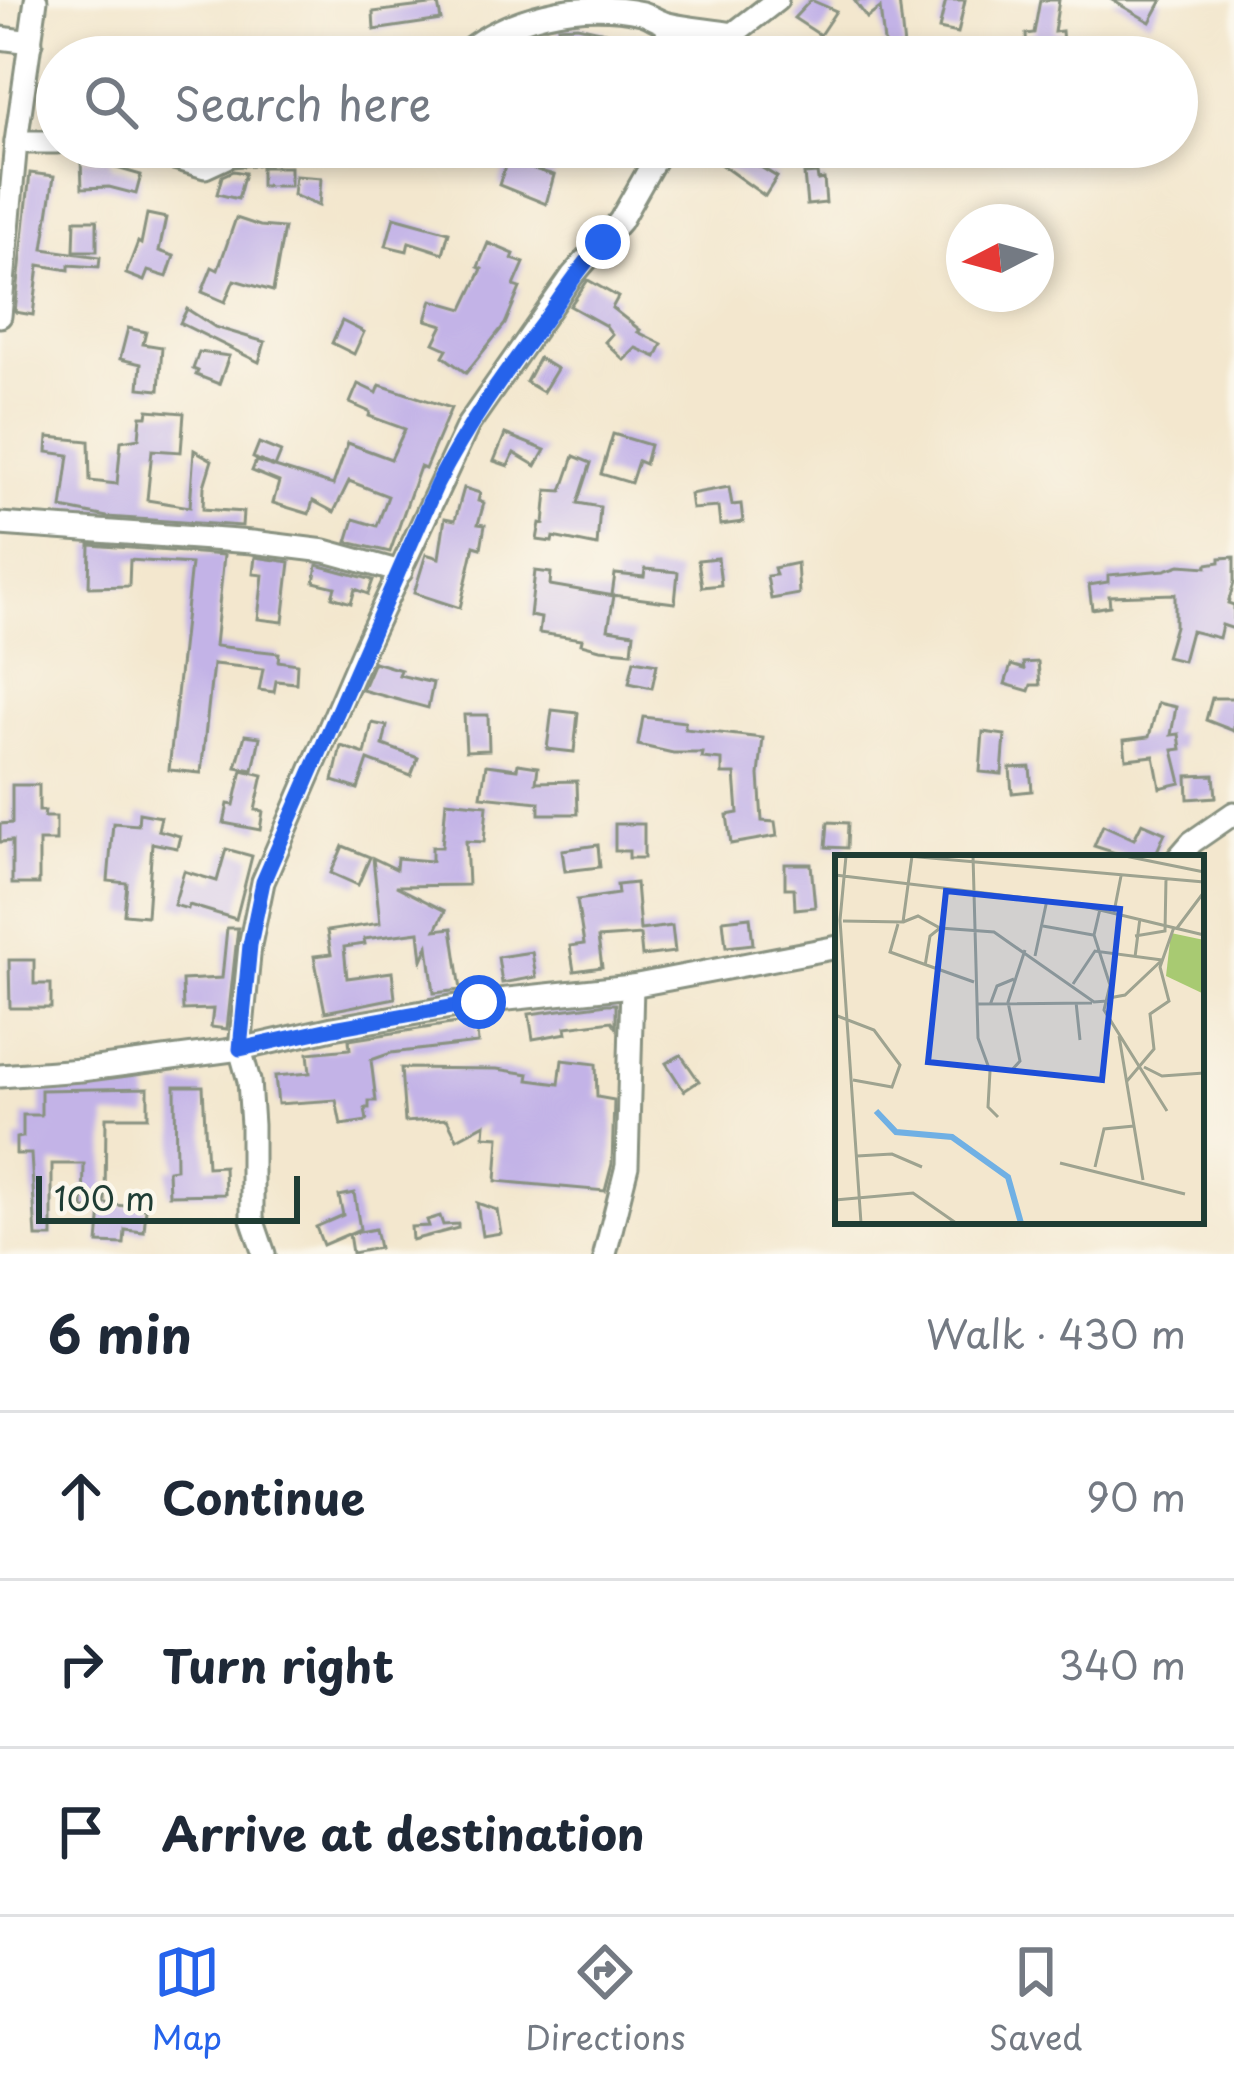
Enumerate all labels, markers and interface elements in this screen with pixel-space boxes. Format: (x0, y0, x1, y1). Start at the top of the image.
search box (36, 36, 1198, 168)
text: Search here (174, 68, 431, 136)
icon: search (78, 69, 144, 135)
north arrow (946, 204, 1054, 312)
route end (576, 215, 630, 269)
inset map (835, 855, 1204, 1224)
route start (452, 975, 506, 1029)
scale bar (36, 1170, 300, 1223)
text: 100 m (54, 1172, 155, 1222)
text: 6 min (48, 1294, 192, 1371)
text: Walk · 430 m (926, 1303, 1186, 1362)
text: Continue (162, 1462, 365, 1530)
icon: ahead (48, 1463, 114, 1529)
text: 90 m (1086, 1466, 1186, 1525)
text: Turn right (162, 1630, 394, 1698)
icon: right (48, 1631, 114, 1697)
text: 340 m (1058, 1634, 1186, 1693)
text: Arrive at destination (162, 1798, 645, 1866)
icon: arrive (48, 1799, 114, 1865)
tab: Map (152, 1939, 222, 2061)
tab: Directions (525, 1939, 686, 2061)
tab: Saved (989, 1939, 1082, 2061)

